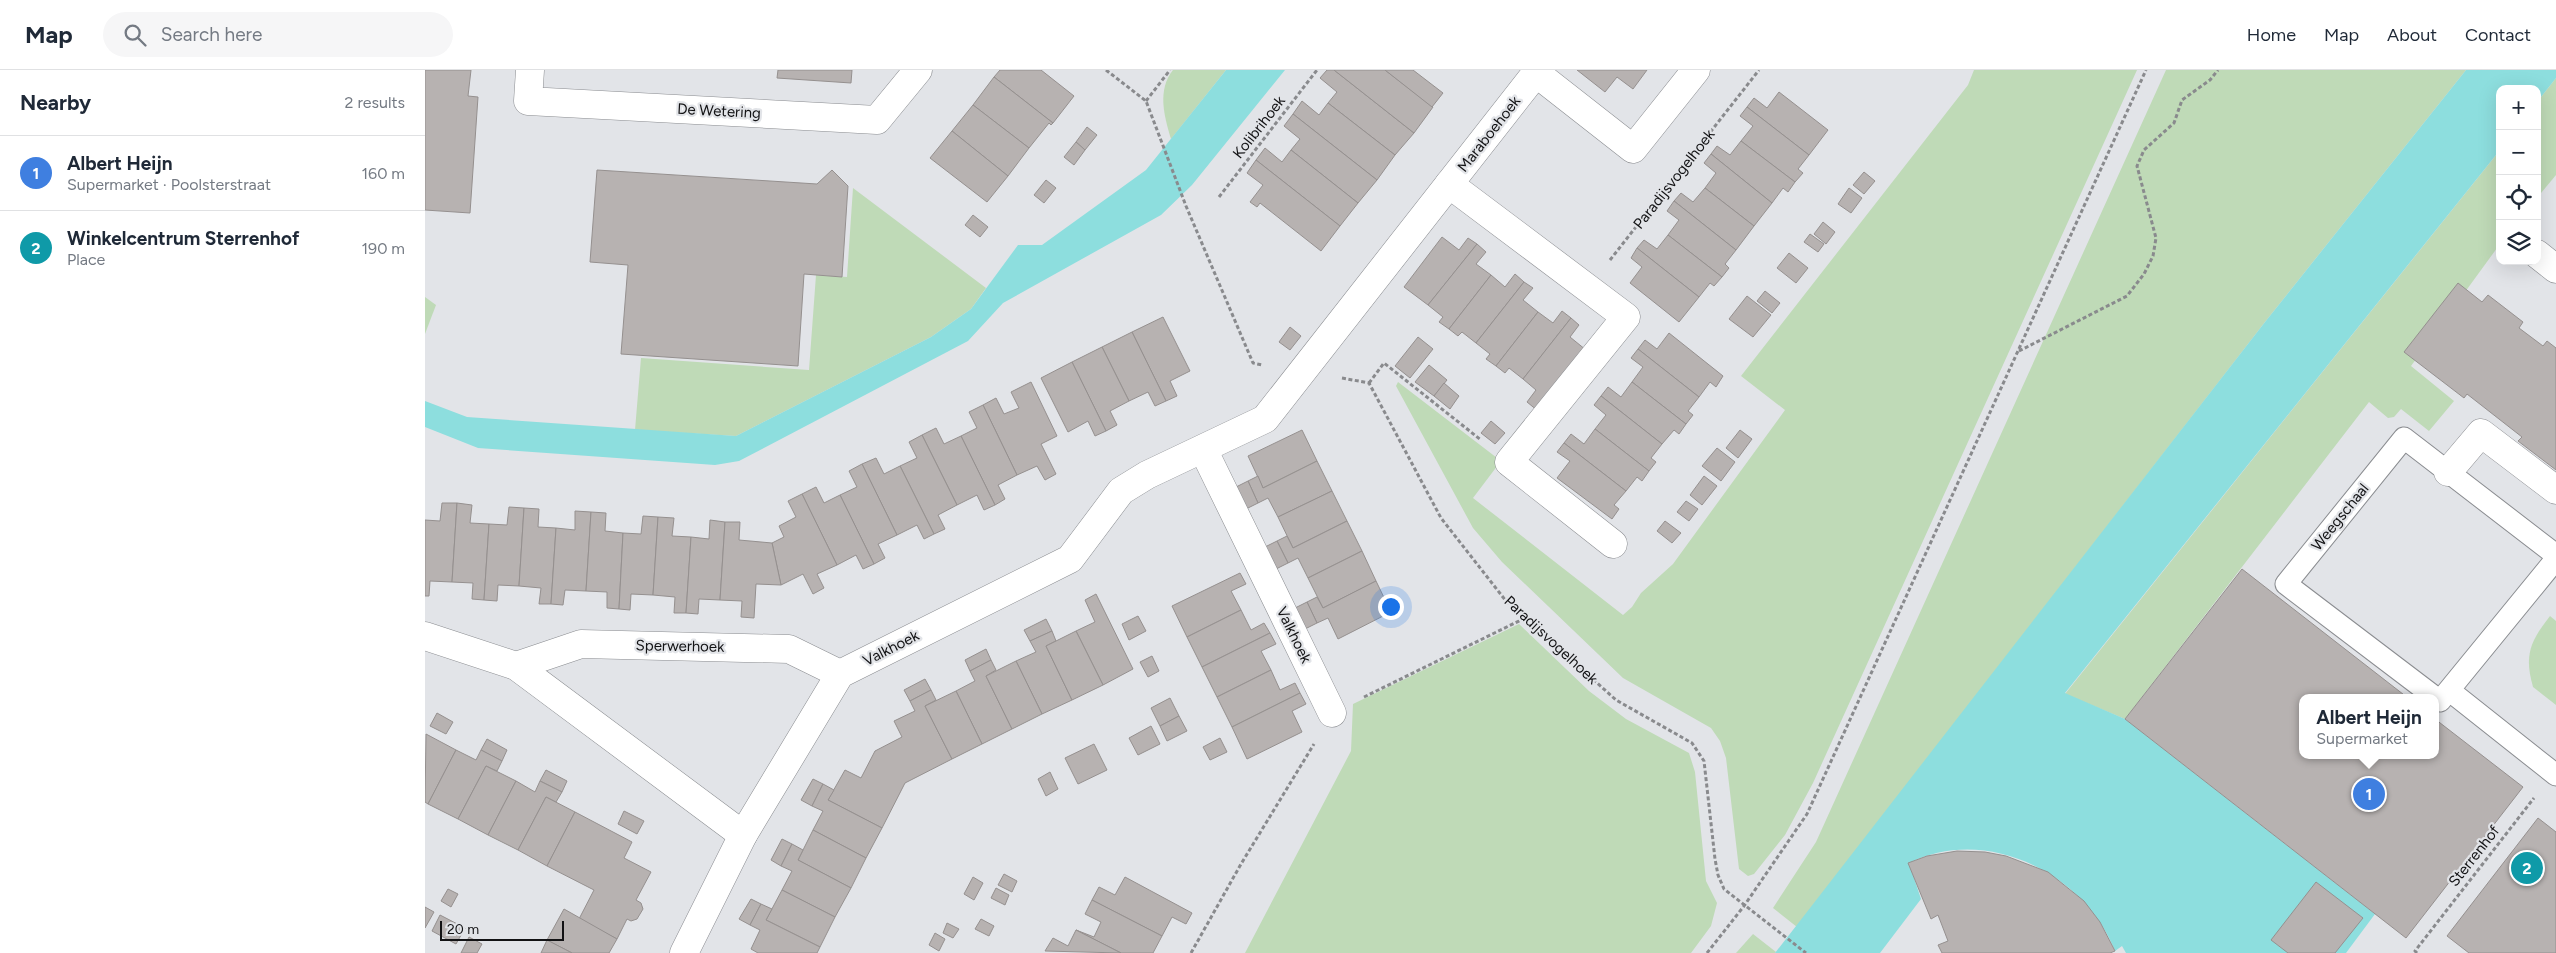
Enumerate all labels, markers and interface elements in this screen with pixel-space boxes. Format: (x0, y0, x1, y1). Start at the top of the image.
search box (103, 12, 453, 57)
text: Map (25, 20, 73, 49)
icon: search (121, 21, 149, 49)
text: Search here (161, 23, 262, 46)
text: Home (2247, 24, 2296, 46)
text: Map (2324, 24, 2359, 46)
text: About (2387, 24, 2437, 46)
text: Contact (2465, 24, 2531, 46)
map controls (2496, 85, 2541, 265)
button: + (2496, 85, 2541, 130)
text: Nearby (20, 90, 91, 115)
street label: Kolibrihoek (1229, 92, 1289, 162)
street label: Maraboehoek (1454, 92, 1525, 176)
text: 2 results (345, 93, 405, 112)
street label: De Wetering (677, 100, 761, 122)
street label: Paradijsvogelhoek (1630, 125, 1719, 232)
button: − (2496, 130, 2541, 175)
text: Albert Heijn (67, 152, 173, 175)
text: 1 (33, 164, 39, 183)
text: 160 m (362, 164, 405, 183)
text: Supermarket · Poolsterstraat (67, 175, 271, 194)
button: locate (2496, 175, 2541, 220)
button: layers (2496, 220, 2541, 265)
text: Winkelcentrum Sterrenhof (67, 227, 299, 250)
text: 2 (31, 239, 41, 258)
text: 190 m (362, 239, 405, 258)
text: Place (67, 250, 105, 269)
street label: Weegschaal (2307, 480, 2373, 554)
street label: Paradijsvogelhoek (1500, 592, 1602, 688)
your location (1378, 594, 1404, 620)
street label: Valkhoek (1273, 604, 1316, 667)
street label: Valkhoek (860, 626, 923, 670)
street label: Sperwerhoek (635, 636, 725, 656)
popup (2299, 694, 2439, 759)
text: Albert Heijn (2316, 706, 2422, 729)
text: Supermarket (2316, 729, 2408, 748)
pin: 1 (2353, 775, 2385, 813)
street label: Sterrenhof (2445, 822, 2504, 890)
pin: 2 (2511, 849, 2543, 887)
scale bar (440, 918, 564, 941)
text: 20 m (447, 921, 479, 938)

